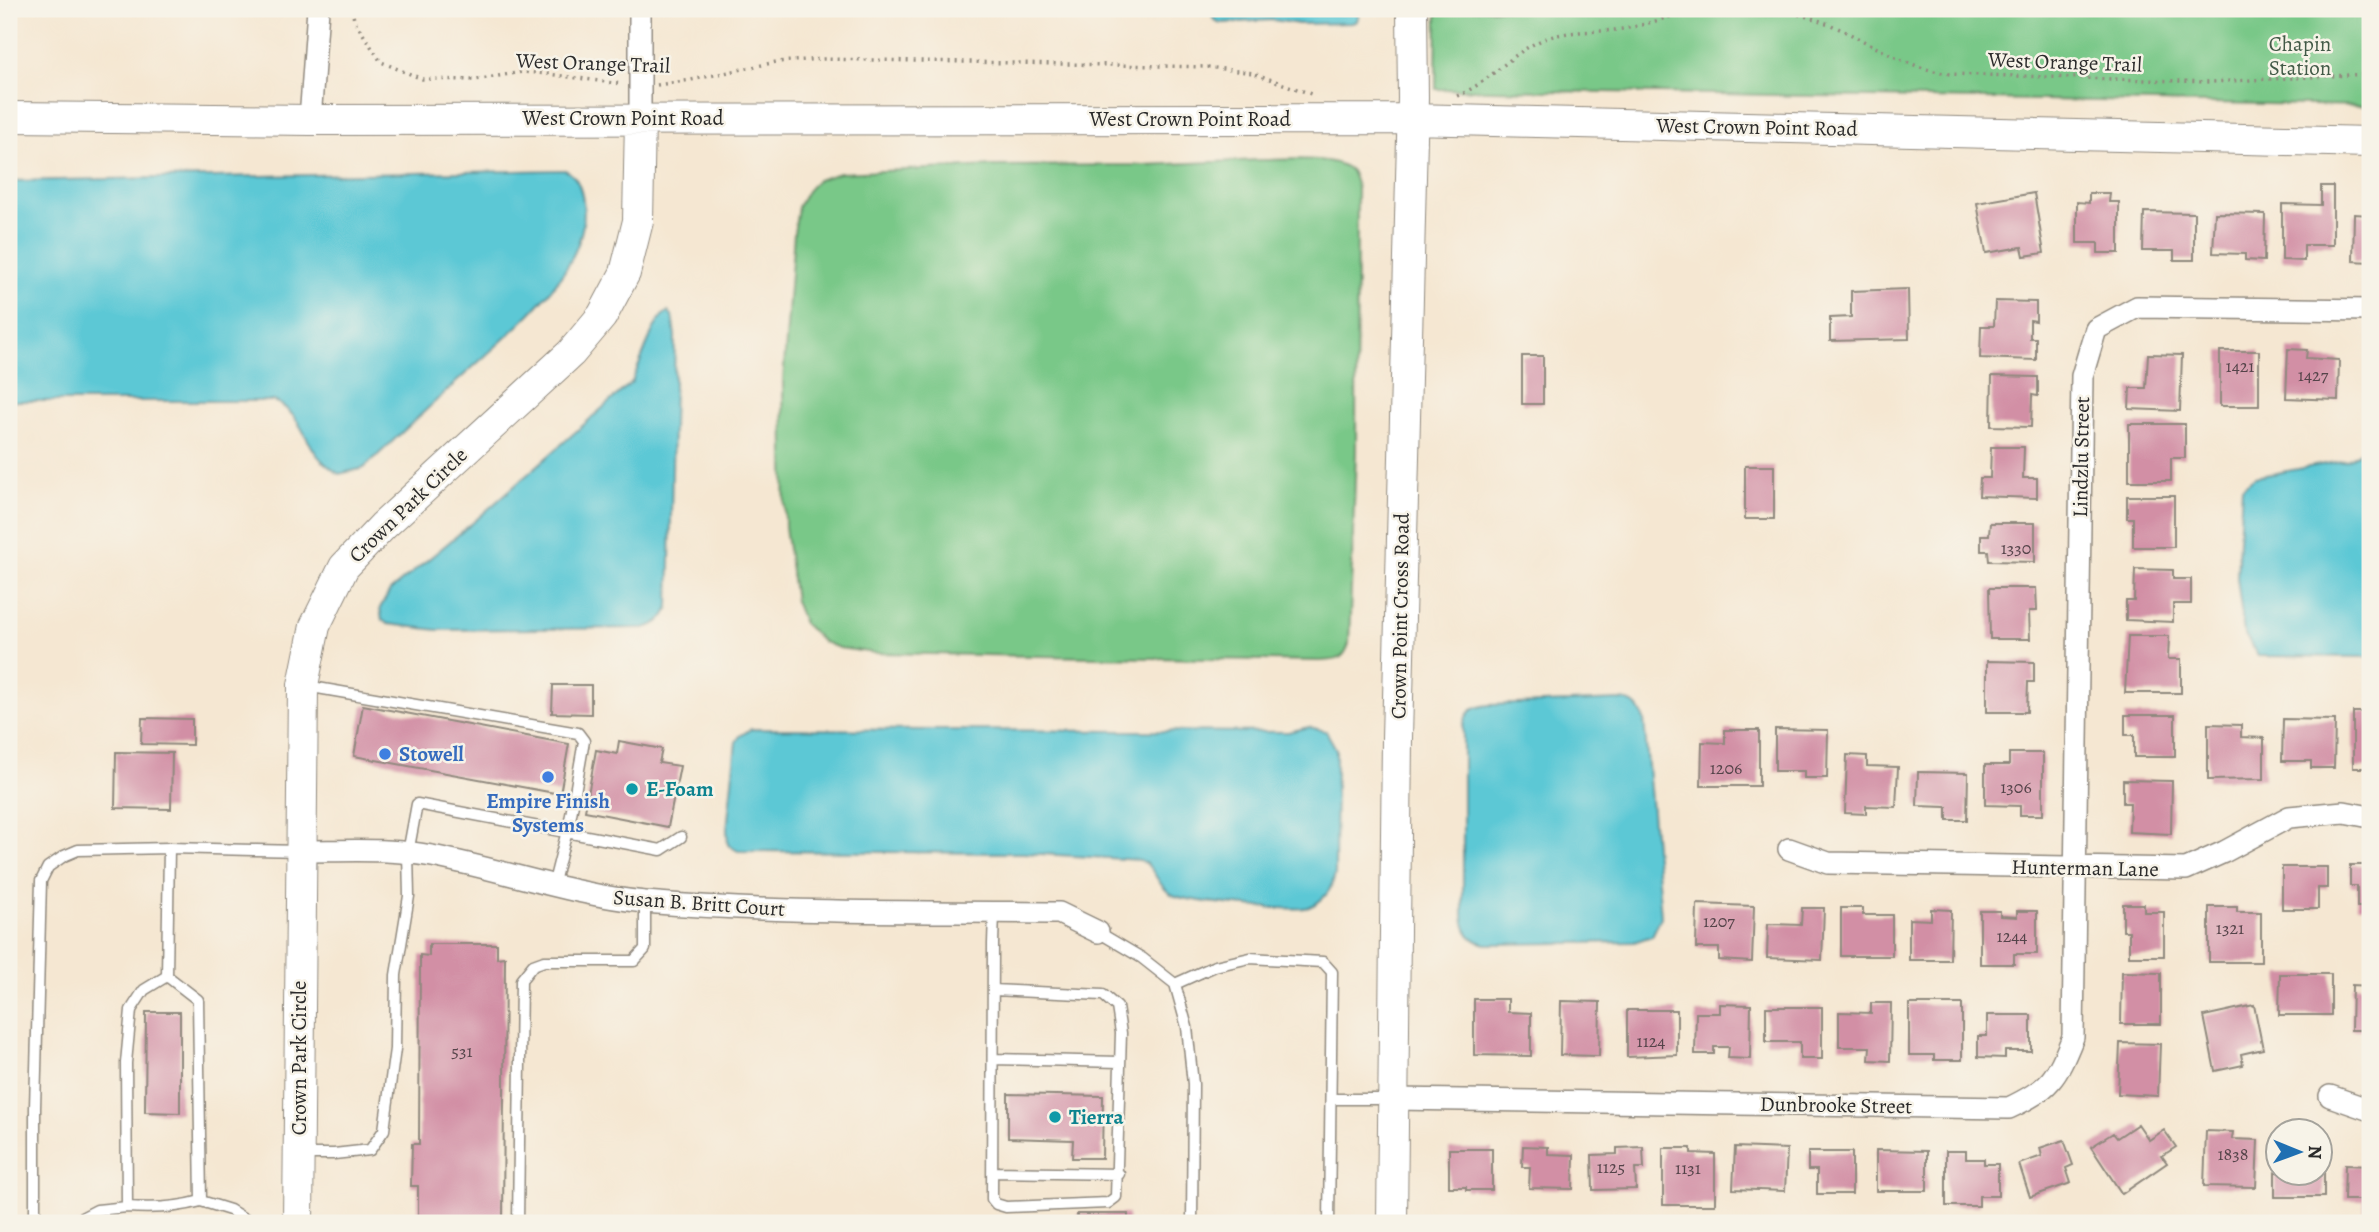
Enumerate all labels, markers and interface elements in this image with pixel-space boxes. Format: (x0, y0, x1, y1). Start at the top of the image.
park label: Chapin Station (2269, 30, 2331, 82)
street label: West Orange Trail (1986, 45, 2143, 79)
street label: West Orange Trail (514, 46, 671, 80)
street label: West Crown Point Road (521, 104, 724, 132)
street label: West Crown Point Road (1088, 105, 1291, 133)
street label: West Crown Point Road (1655, 111, 1859, 143)
house number: 1421 (2225, 354, 2255, 378)
house number: 1427 (2298, 363, 2329, 387)
street label: Lindzlu Street (2066, 396, 2096, 518)
street label: Crown Park Circle (343, 441, 473, 569)
street label: Crown Point Cross Road (1384, 512, 1416, 720)
house number: 1330 (2001, 536, 2031, 560)
place label: Stowell (399, 740, 464, 768)
marker: Stowell (377, 746, 393, 762)
house number: 1206 (1710, 756, 1742, 780)
marker: Empire Finish Systems (540, 769, 556, 785)
place label: E-Foam (646, 775, 714, 803)
house number: 1306 (2000, 775, 2032, 799)
marker: E-Foam (624, 781, 640, 797)
place label: Empire Finish Systems (486, 787, 610, 839)
street label: Hunterman Lane (2011, 853, 2159, 883)
street label: Susan B. Britt Court (612, 883, 786, 923)
house number: 1207 (1703, 909, 1735, 933)
house number: 1321 (2216, 916, 2244, 940)
house number: 1244 (1996, 924, 2028, 948)
street label: Crown Park Circle (285, 981, 313, 1135)
house number: 1124 (1636, 1029, 1666, 1053)
house number: 531 (451, 1039, 473, 1063)
street label: Dunbrooke Street (1760, 1090, 1912, 1120)
place label: Tierra (1069, 1103, 1125, 1131)
marker: Tierra (1047, 1109, 1063, 1125)
north arrow (2264, 1116, 2334, 1186)
house number: 1838 (2217, 1142, 2249, 1166)
text: N (2302, 1145, 2328, 1160)
house number: 1125 (1597, 1155, 1625, 1179)
house number: 1131 (1675, 1156, 1701, 1180)

